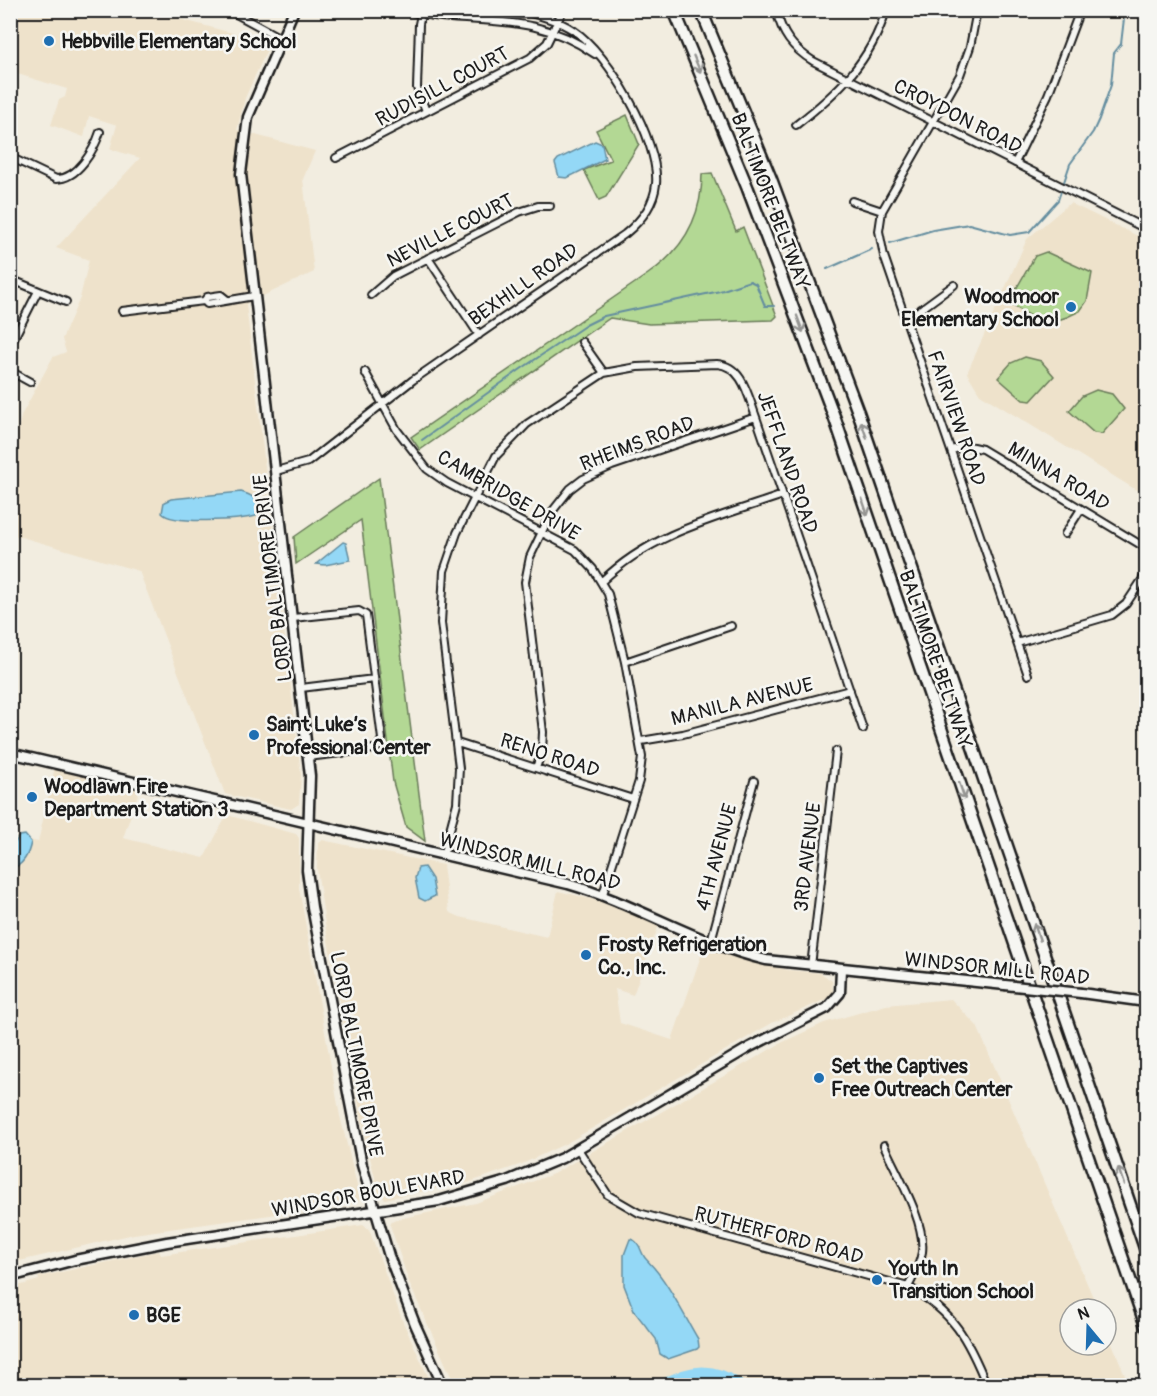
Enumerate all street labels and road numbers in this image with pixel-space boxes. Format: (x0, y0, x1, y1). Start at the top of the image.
street label: RUDISILL COURT (371, 41, 513, 132)
street label: CROYDON ROAD (889, 73, 1026, 160)
street label: BALTIMORE BELTWAY (725, 109, 816, 293)
street label: NEVILLE COURT (383, 188, 518, 273)
street label: BEXHILL ROAD (464, 237, 583, 331)
street label: FAIRVIEW ROAD (922, 347, 991, 489)
street label: JEFFLAND ROAD (752, 388, 824, 536)
street label: RHEIMS ROAD (576, 410, 698, 477)
street label: MINNA ROAD (1003, 436, 1114, 517)
street label: CAMBRIDGE DRIVE (433, 444, 585, 546)
street label: LORD BALTIMORE DRIVE (247, 473, 298, 683)
street label: BALTIMORE BELTWAY (893, 567, 978, 752)
street label: MANILA AVENUE (669, 672, 816, 731)
street label: RENO ROAD (497, 728, 603, 783)
street label: 4TH AVENUE (690, 801, 743, 914)
street label: 3RD AVENUE (788, 801, 827, 913)
street label: WINDSOR MILL ROAD (437, 827, 623, 896)
street label: WINDSOR MILL ROAD (903, 946, 1091, 991)
street label: LORD BALTIMORE DRIVE (324, 949, 389, 1159)
street label: WINDSOR BOULEVARD (270, 1164, 467, 1223)
street label: RUTHERFORD ROAD (692, 1201, 866, 1270)

